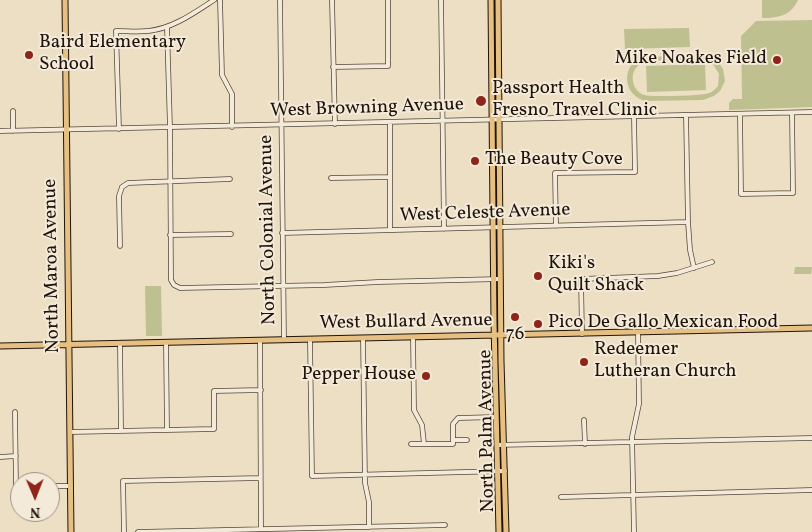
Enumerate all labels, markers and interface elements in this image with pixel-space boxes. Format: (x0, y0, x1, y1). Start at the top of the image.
place label: Baird Elementary School (39, 33, 186, 77)
marker: Baird Elementary School (23, 49, 35, 61)
place label: Mike Noakes Field (615, 49, 767, 71)
marker: Mike Noakes Field (771, 54, 783, 66)
place label: Passport Health Fresno Travel Clinic (492, 79, 657, 123)
street label: West Browning Avenue (270, 94, 464, 124)
marker: Passport Health Fresno Travel Clinic (474, 94, 488, 108)
street label: North Colonial Avenue (256, 135, 282, 325)
place label: The Beauty Cove (485, 150, 623, 172)
marker: The Beauty Cove (469, 155, 481, 167)
street label: North Maroa Avenue (40, 179, 66, 353)
street label: West Celeste Avenue (399, 200, 571, 228)
place label: Kiki's Quilt Shack (548, 254, 644, 298)
marker: Kiki's Quilt Shack (532, 270, 544, 282)
street label: West Bullard Avenue (319, 310, 493, 336)
marker: 76 (509, 311, 521, 323)
place label: Pico De Gallo Mexican Food (548, 313, 778, 335)
marker: Pico De Gallo Mexican Food (532, 318, 544, 330)
place label: 76 (506, 325, 524, 347)
place label: Redeemer Lutheran Church (594, 340, 737, 384)
street label: North Palm Avenue (475, 349, 501, 513)
marker: Redeemer Lutheran Church (578, 356, 590, 368)
place label: Pepper House (302, 365, 416, 387)
marker: Pepper House (420, 370, 432, 382)
north arrow (10, 472, 60, 522)
text: N (30, 502, 41, 521)

